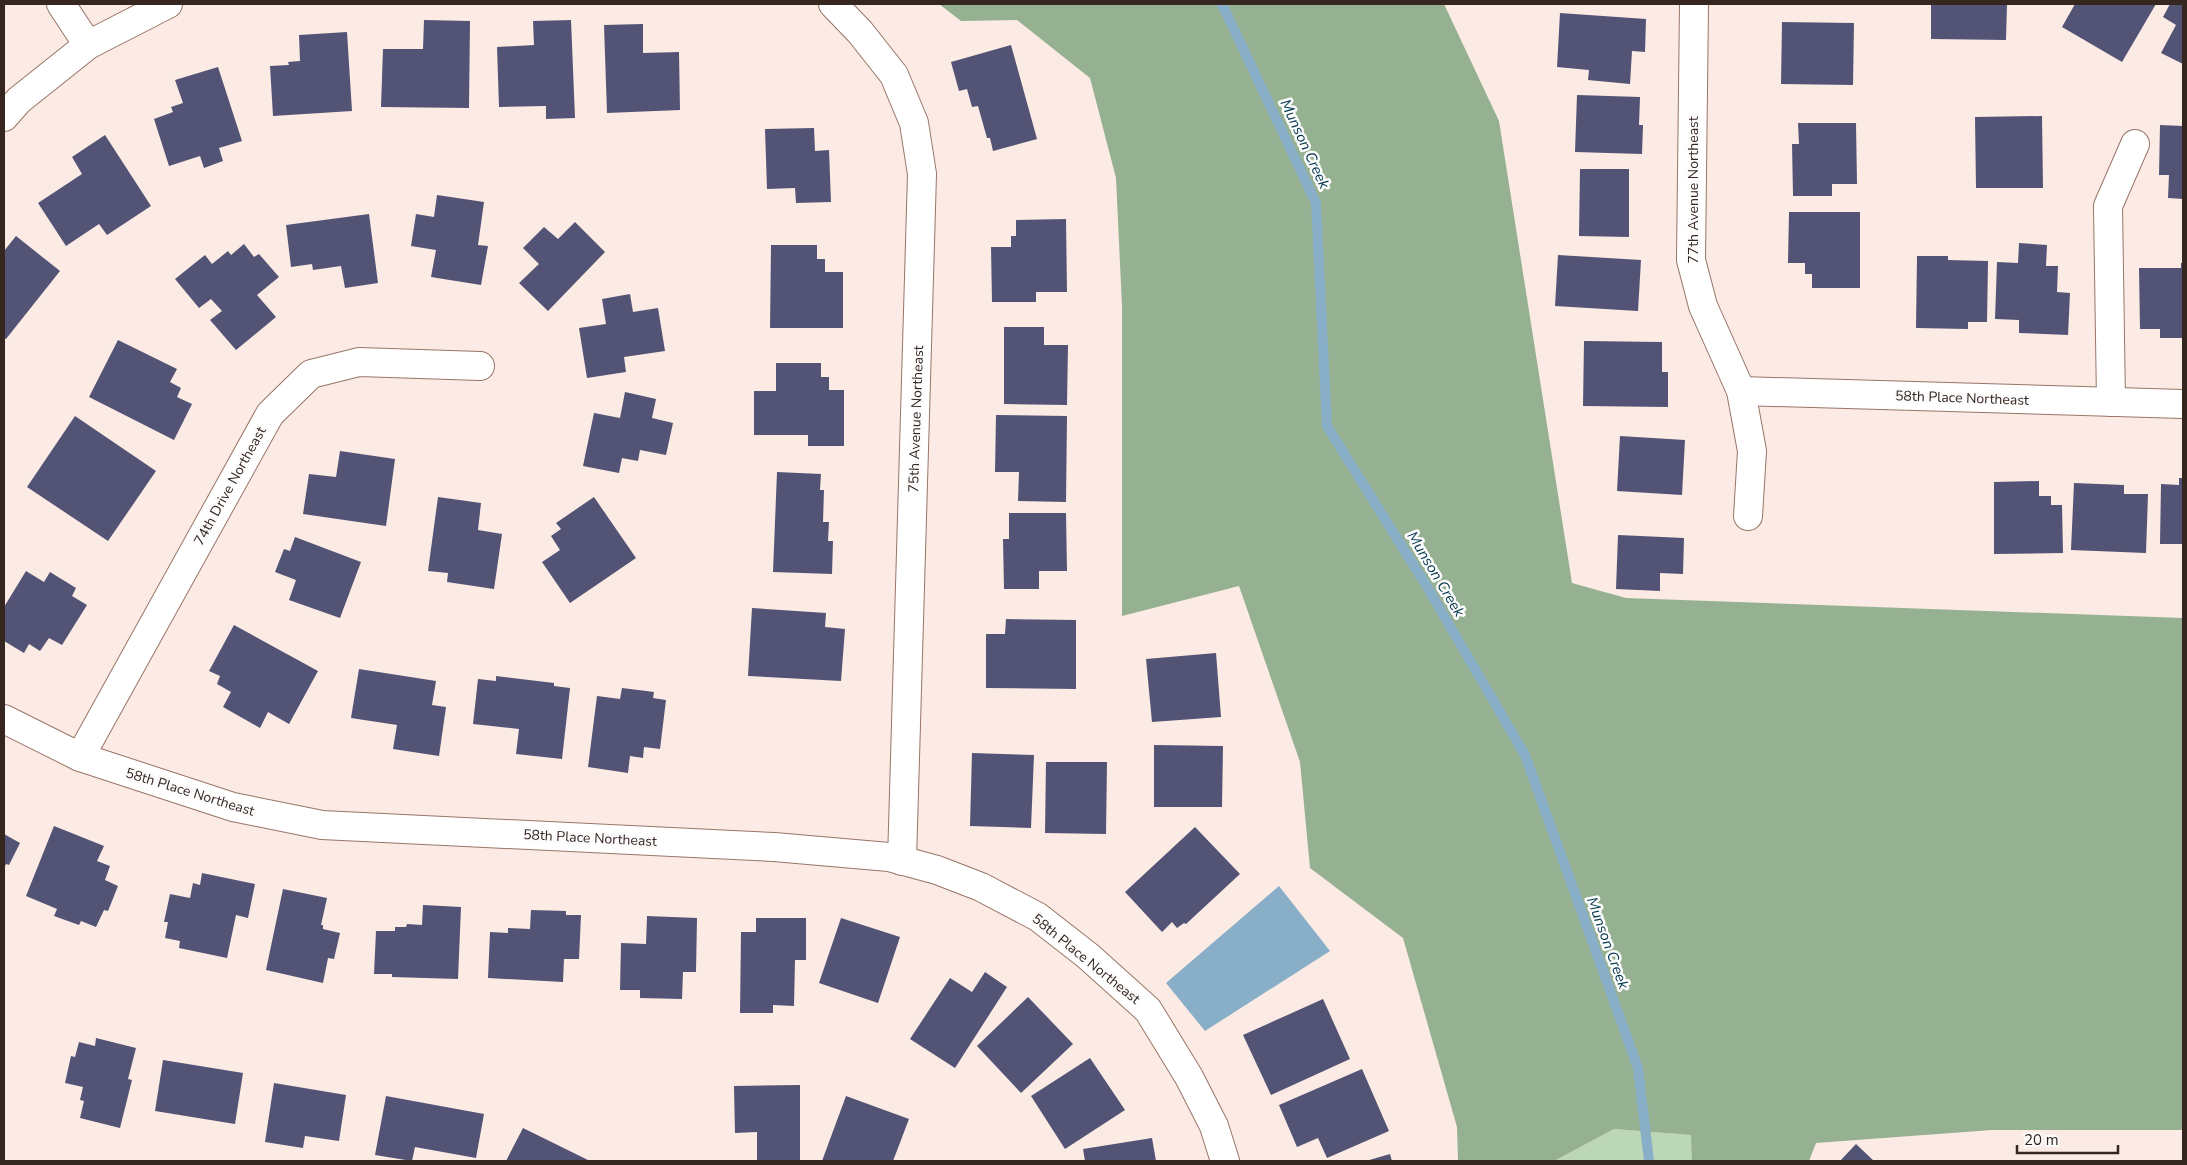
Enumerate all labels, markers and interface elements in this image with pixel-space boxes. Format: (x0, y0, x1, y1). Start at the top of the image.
water label: Munson Creek (1276, 96, 1335, 192)
street label: 77th Avenue Northeast (1684, 116, 1703, 264)
street label: 75th Avenue Northeast (904, 345, 928, 493)
street label: 58th Place Northeast (1895, 386, 2029, 410)
street label: 74th Drive Northeast (189, 423, 271, 549)
water label: Munson Creek (1403, 527, 1470, 621)
street label: 58th Place Northeast (123, 763, 257, 821)
street label: 58th Place Northeast (523, 825, 657, 851)
water label: Munson Creek (1582, 894, 1634, 992)
street label: 58th Place Northeast (1028, 909, 1144, 1009)
scale bar (2017, 1122, 2118, 1154)
text: 20 m (2024, 1130, 2059, 1150)

